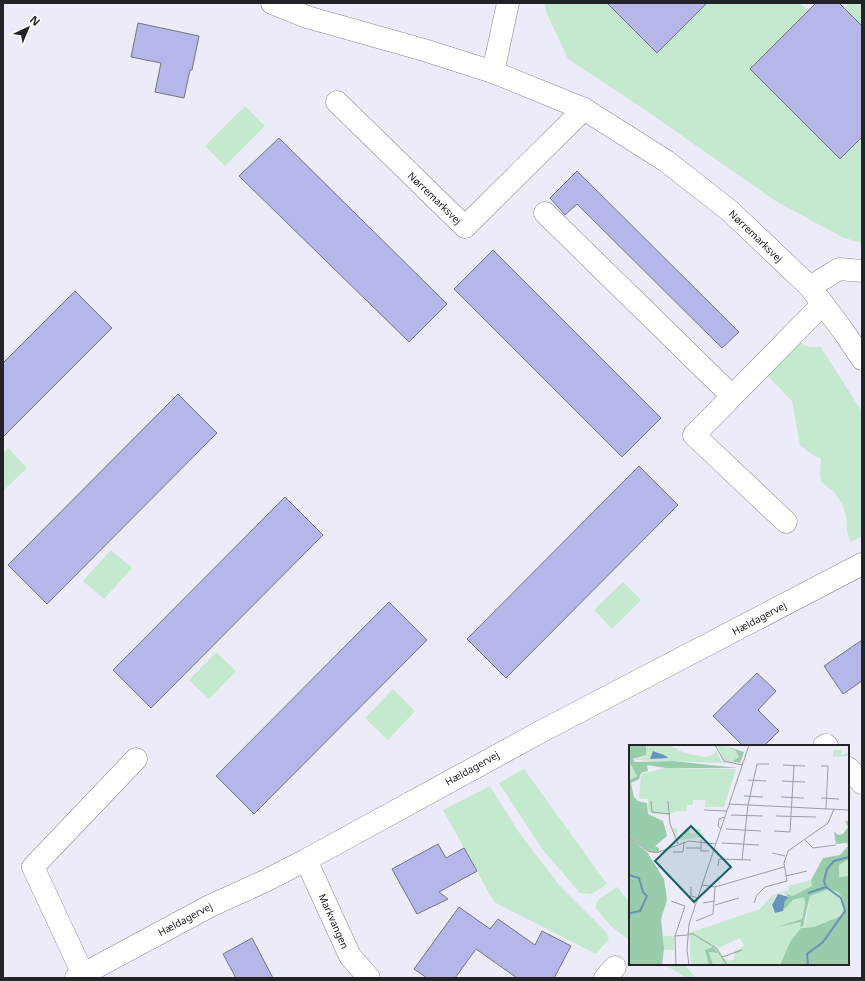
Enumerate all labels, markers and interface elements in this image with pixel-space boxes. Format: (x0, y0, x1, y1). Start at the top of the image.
north arrow (8, 8, 48, 48)
text: N (27, 12, 44, 29)
street label: Nørremarksvej (405, 169, 465, 227)
street label: Nørremarksvej (726, 207, 786, 265)
street label: Hældagervej (729, 598, 789, 638)
inset map (629, 745, 849, 965)
street label: Hældagervej (443, 747, 501, 789)
street label: Markvangen (316, 891, 352, 951)
street label: Hældagervej (155, 899, 215, 939)

